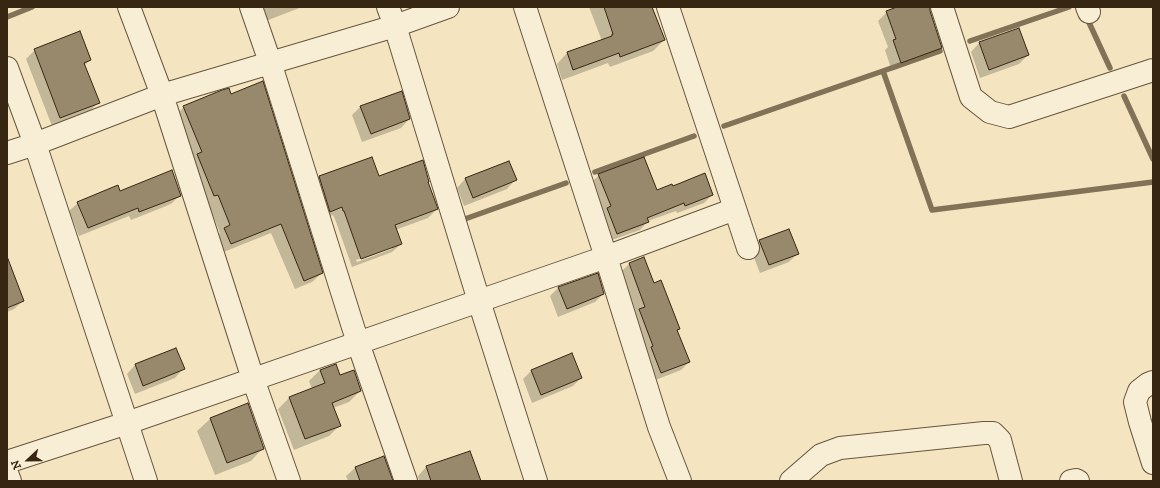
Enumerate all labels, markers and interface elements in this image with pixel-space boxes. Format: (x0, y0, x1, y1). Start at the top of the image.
north arrow (8, 440, 48, 480)
text: N (9, 458, 25, 471)

